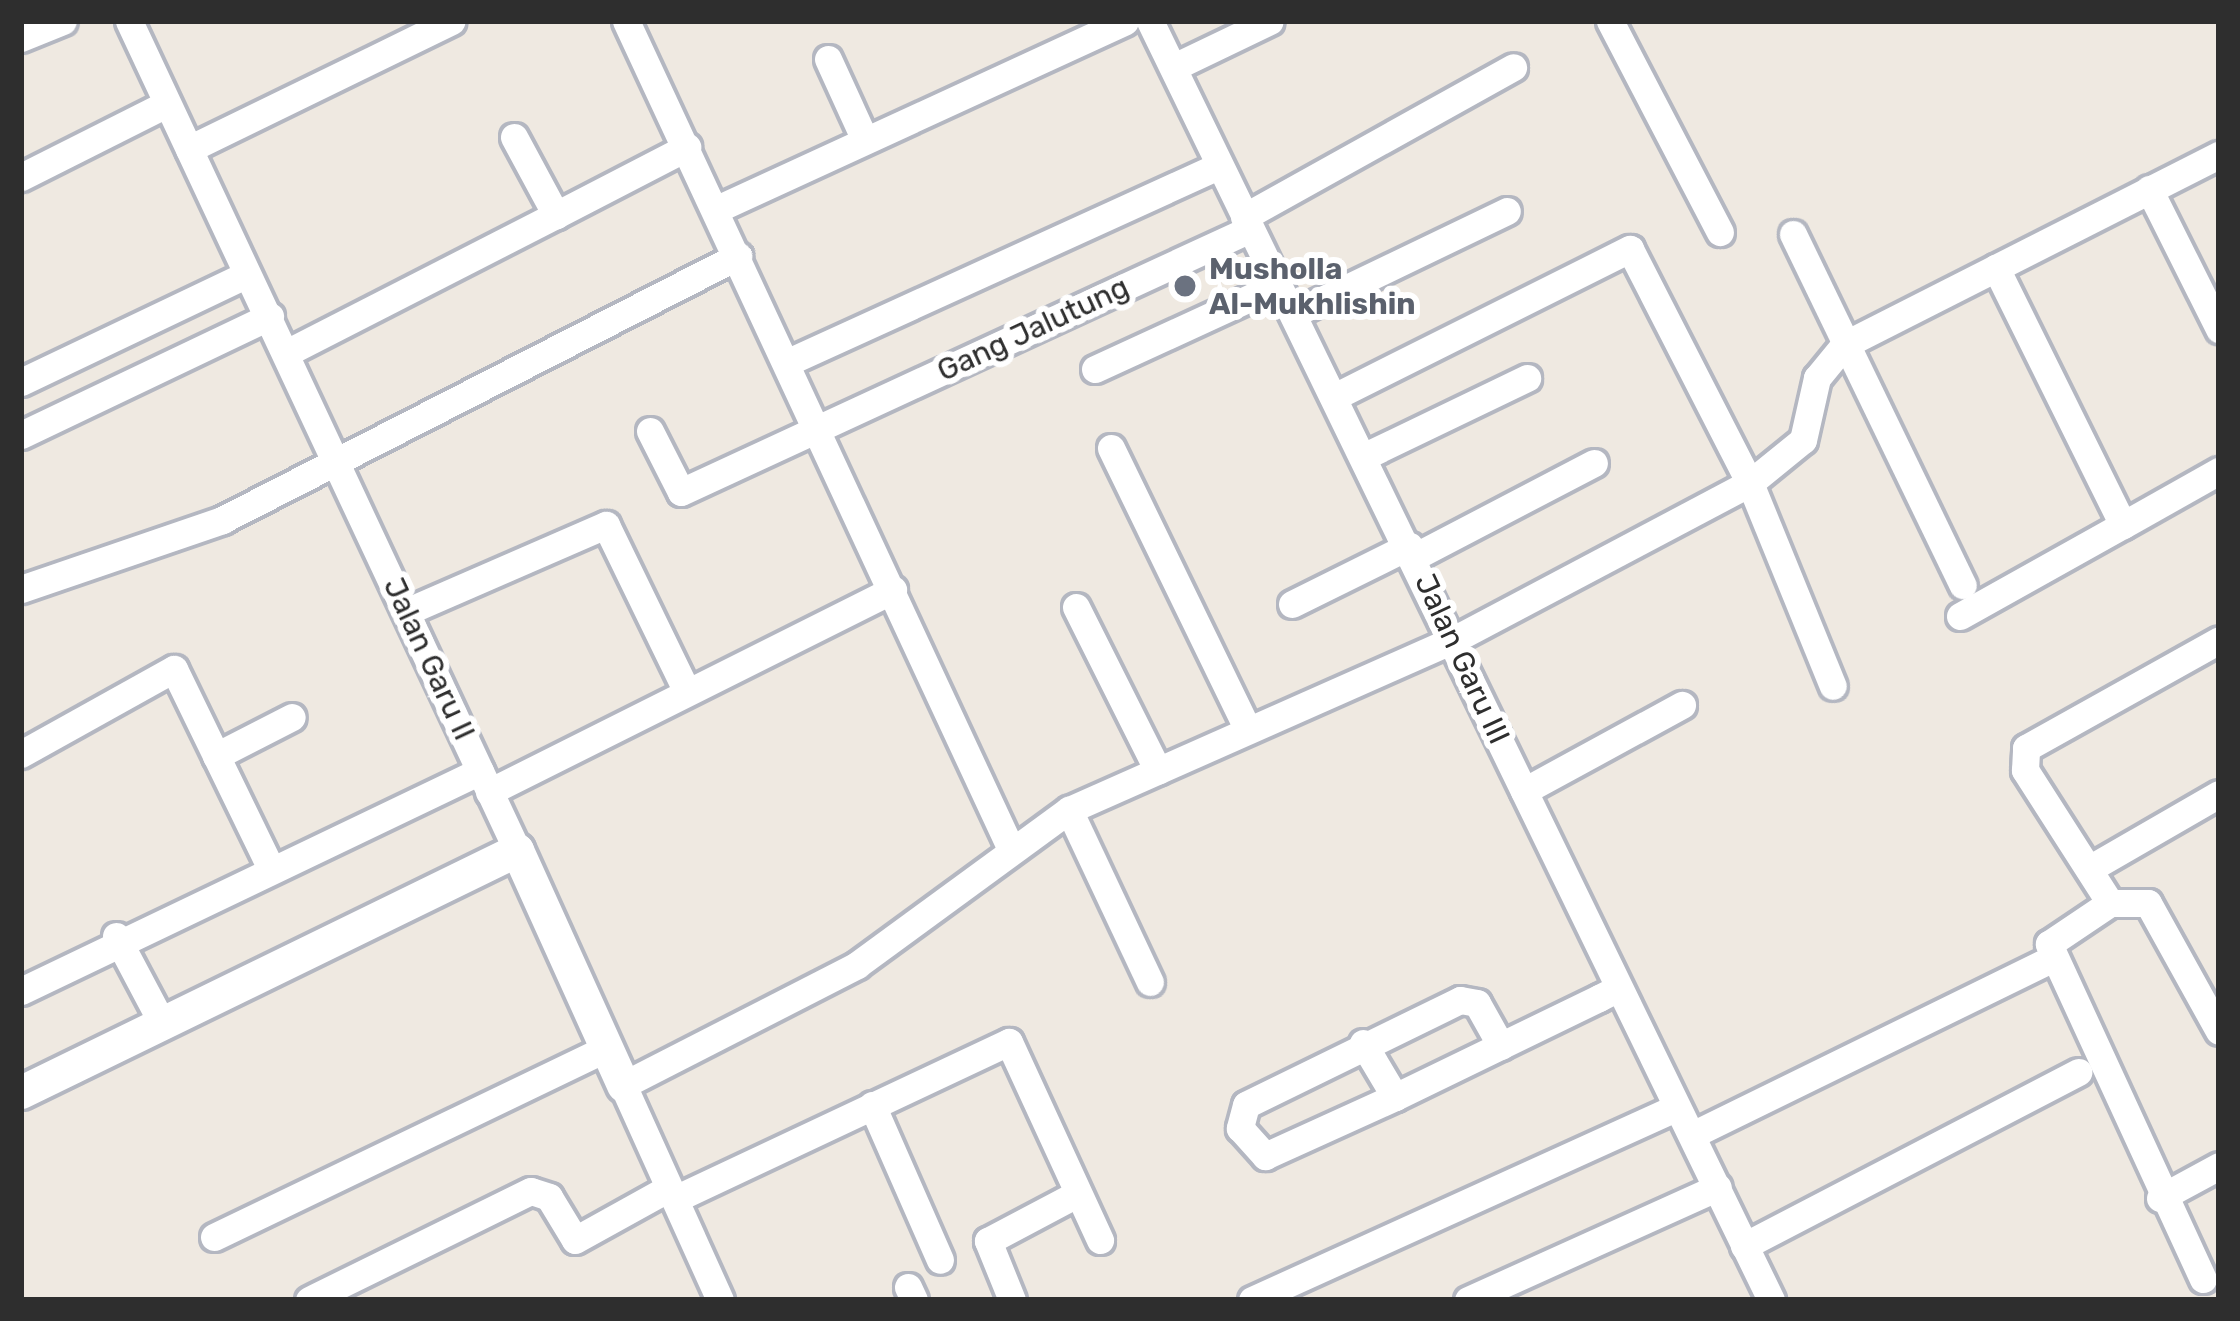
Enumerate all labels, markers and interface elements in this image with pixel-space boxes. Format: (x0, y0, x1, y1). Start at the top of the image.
place label: Musholla Al-Mukhlishin (1209, 251, 1416, 322)
street label: Gang Jalutung (932, 269, 1134, 389)
marker: Musholla Al-Mukhlishin (1172, 273, 1198, 299)
street label: Jalan Garu III (1407, 568, 1517, 750)
street label: Jalan Garu II (376, 572, 482, 746)

